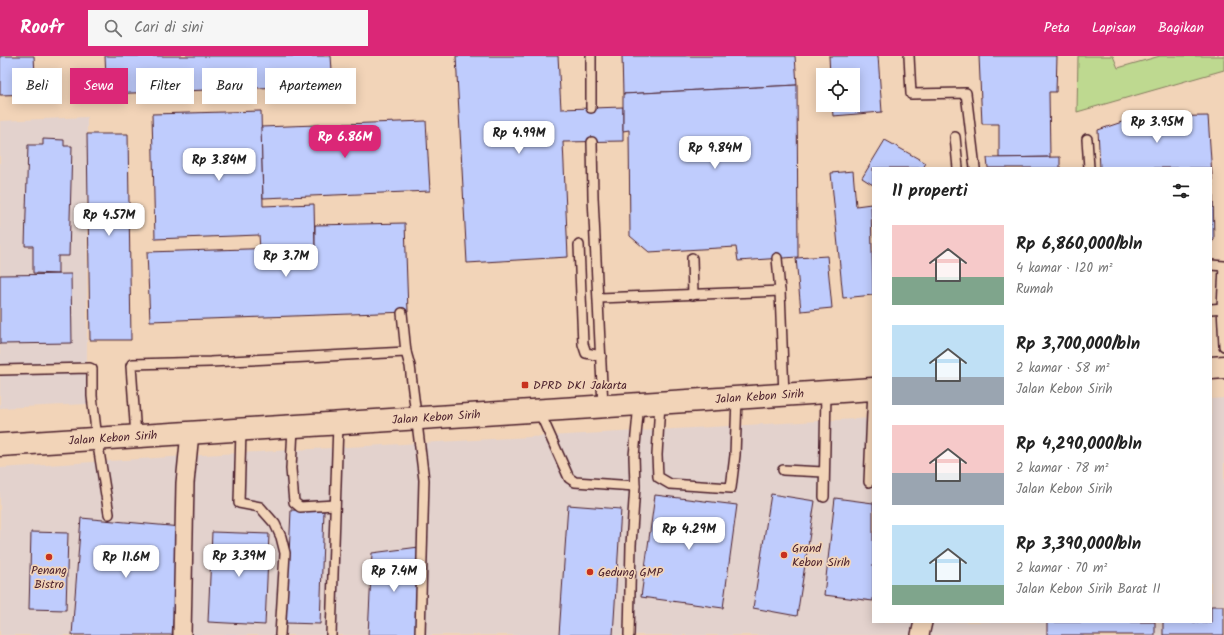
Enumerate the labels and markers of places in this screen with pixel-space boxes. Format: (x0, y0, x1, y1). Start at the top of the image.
pin: Rp 3.95M (1116, 110, 1198, 144)
pin: Rp 4.99M (478, 121, 560, 155)
pin: Rp 6.86M (304, 125, 386, 159)
pin: Rp 9.84M (674, 136, 756, 170)
pin: Rp 3.84M (178, 148, 260, 182)
pin: Rp 4.57M (68, 203, 150, 237)
pin: Rp 3.7M (249, 244, 323, 278)
place label: DPRD DKI Jakarta (533, 376, 627, 395)
marker: DPRD DKI Jakarta (520, 380, 530, 390)
pin: Rp 4.29M (648, 517, 730, 551)
place label: Grand Kebon Sirih (792, 539, 850, 572)
pin: Rp 3.39M (198, 544, 280, 578)
pin: Rp 11.6M (85, 545, 167, 579)
marker: Grand Kebon Sirih (779, 550, 789, 560)
marker: Penang Bistro (44, 552, 54, 562)
pin: Rp 7.4M (357, 559, 431, 593)
place label: Penang Bistro (31, 561, 67, 594)
place label: Gedung GMP (598, 563, 663, 582)
marker: Gedung GMP (585, 567, 595, 577)

